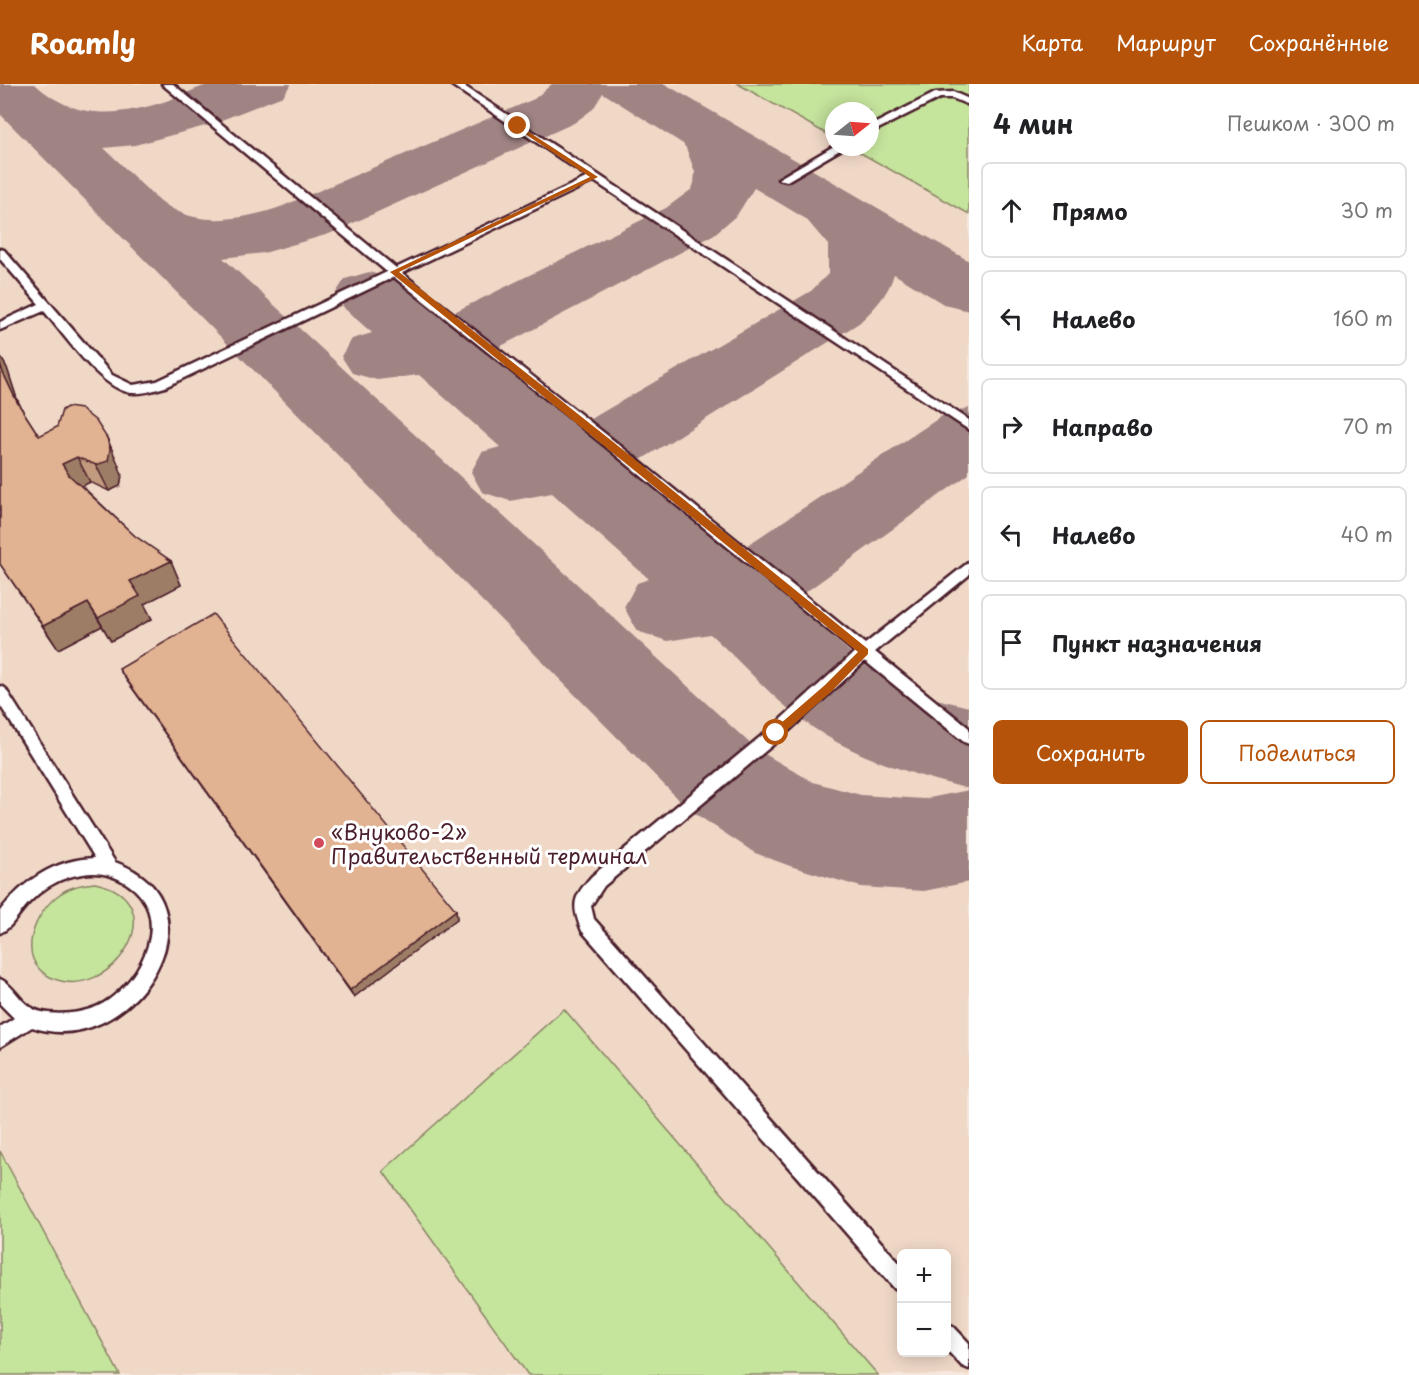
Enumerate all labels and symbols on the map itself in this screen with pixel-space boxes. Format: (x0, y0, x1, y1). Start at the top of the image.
north arrow (825, 102, 879, 156)
route end (504, 112, 530, 138)
route start (762, 719, 788, 745)
place label: «Внуково-2» Правительственный терминал (331, 815, 647, 871)
marker: «Внуково-2» Правительственный терминал (312, 836, 326, 850)

